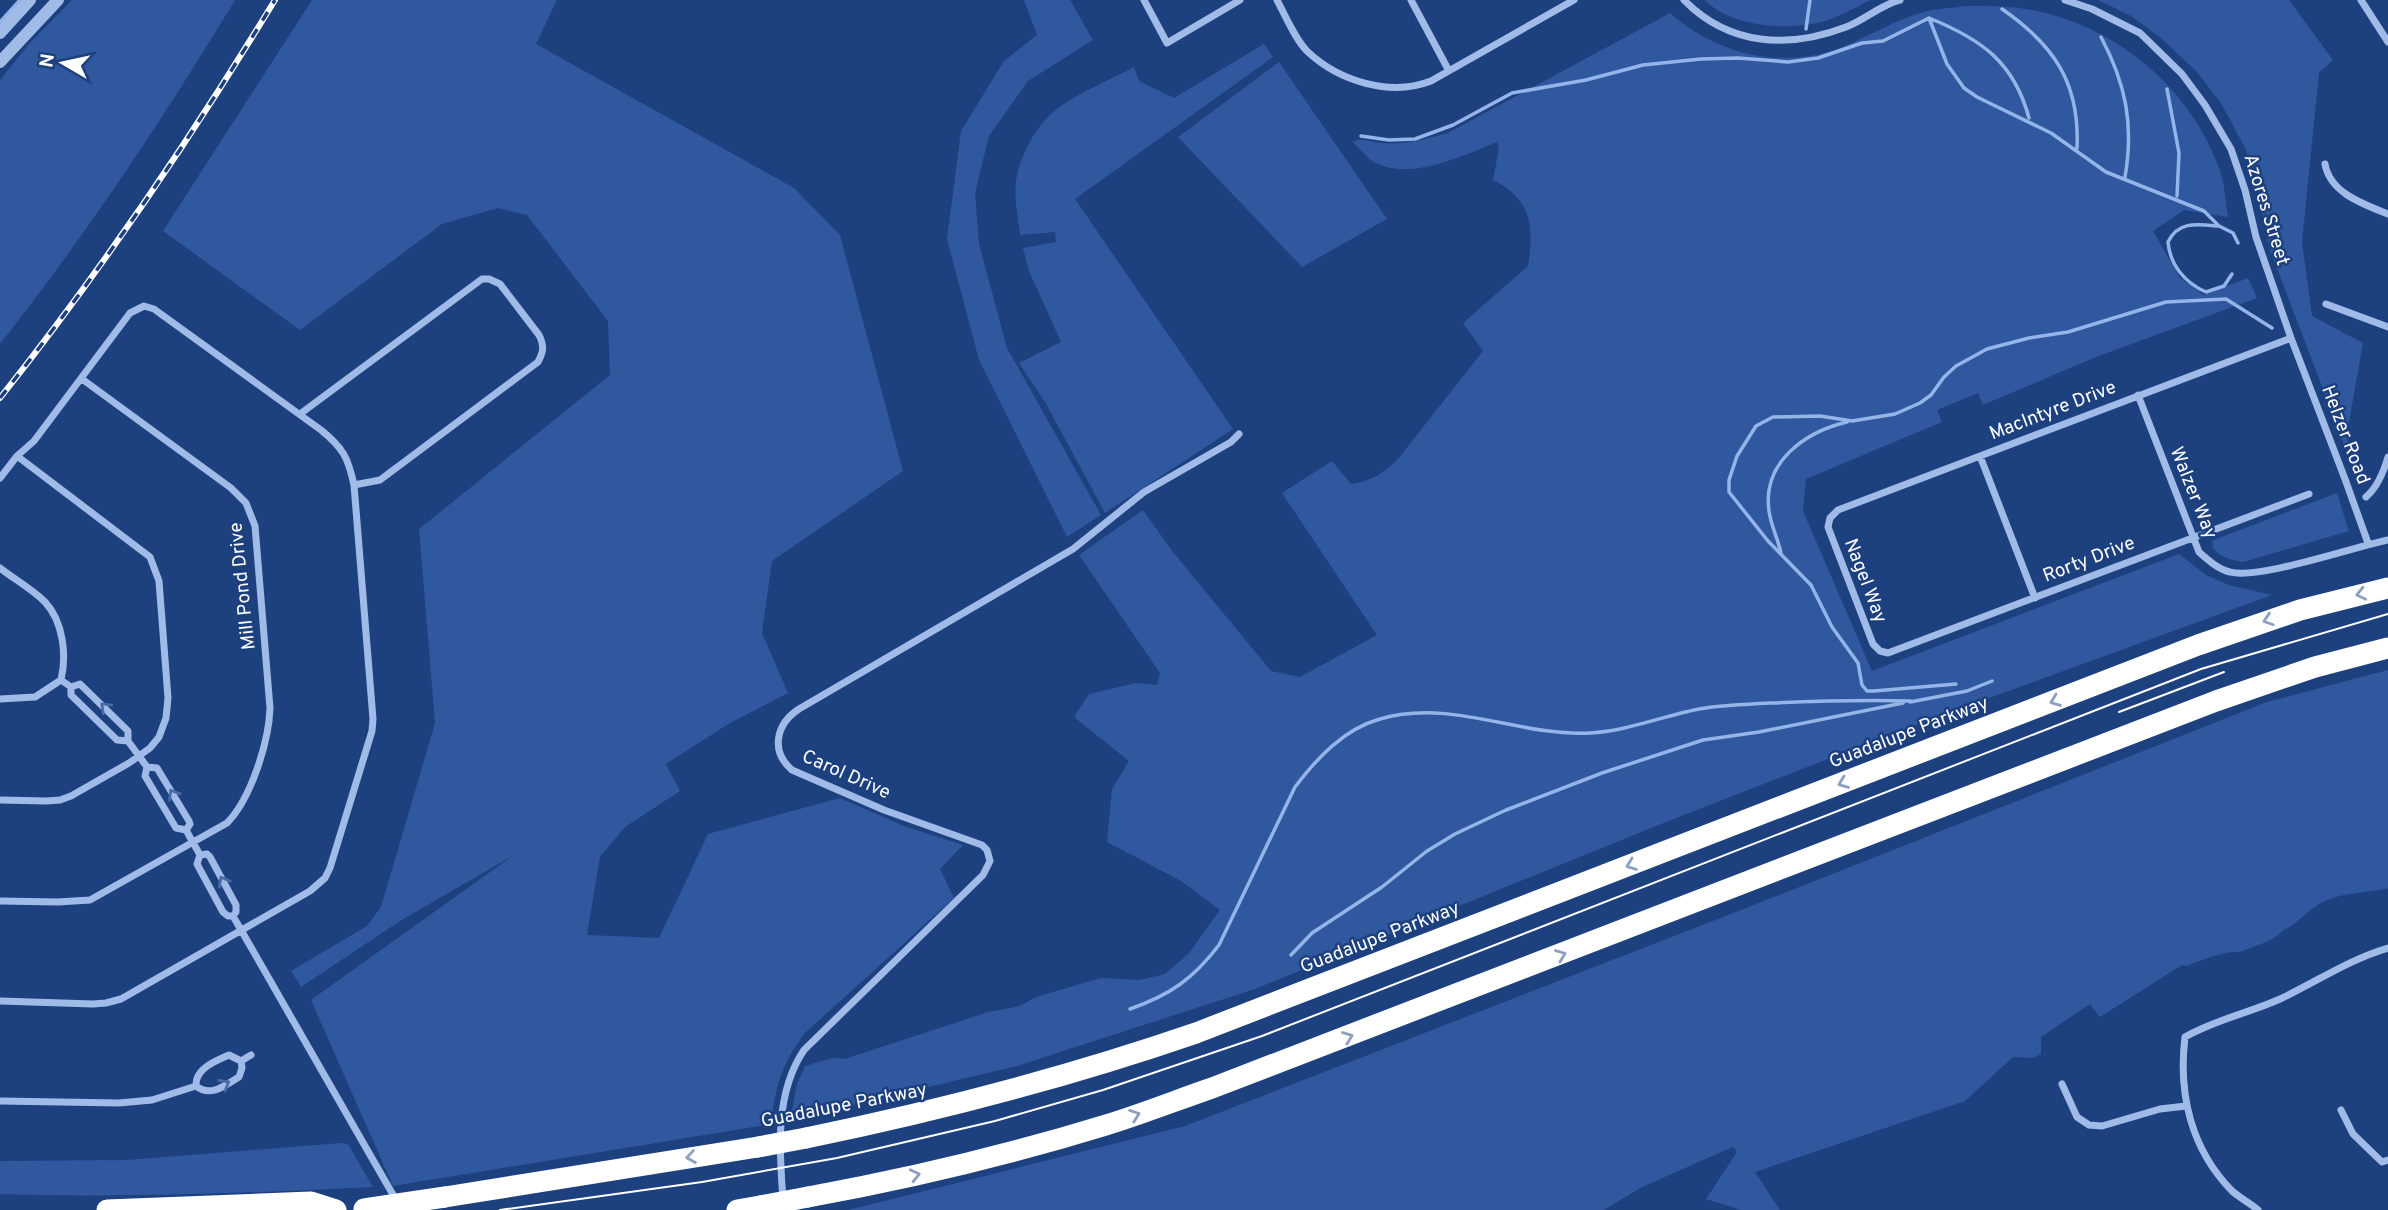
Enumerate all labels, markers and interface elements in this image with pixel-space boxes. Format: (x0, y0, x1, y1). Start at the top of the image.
north arrow (28, 28, 98, 98)
text: N (35, 52, 61, 69)
street label: Azores Street (2238, 151, 2294, 269)
street label: MacIntyre Drive (1986, 376, 2120, 446)
street label: Helzer Road (2315, 382, 2375, 488)
street label: Walzer Way (2164, 443, 2222, 543)
street label: Mill Pond Drive (224, 521, 262, 651)
street label: Rorty Drive (2040, 531, 2138, 589)
street label: Nagel Way (1838, 535, 1892, 627)
one-way arrow (2355, 585, 2367, 600)
one-way arrow (2262, 612, 2275, 626)
street label: Guadalupe Parkway (1826, 692, 1992, 774)
one-way arrow (2050, 692, 2062, 706)
one-way arrow (100, 703, 113, 716)
street label: Carol Drive (798, 745, 894, 805)
one-way arrow (1838, 775, 1850, 789)
one-way arrow (168, 789, 181, 802)
one-way arrow (1626, 857, 1638, 871)
one-way arrow (218, 876, 231, 888)
street label: Guadalupe Parkway (1297, 897, 1463, 979)
one-way arrow (1554, 950, 1566, 964)
one-way arrow (1342, 1032, 1354, 1046)
street label: Guadalupe Parkway (759, 1078, 929, 1134)
one-way arrow (217, 1080, 230, 1093)
one-way arrow (1128, 1109, 1140, 1123)
one-way arrow (685, 1150, 697, 1165)
one-way arrow (909, 1169, 921, 1183)

